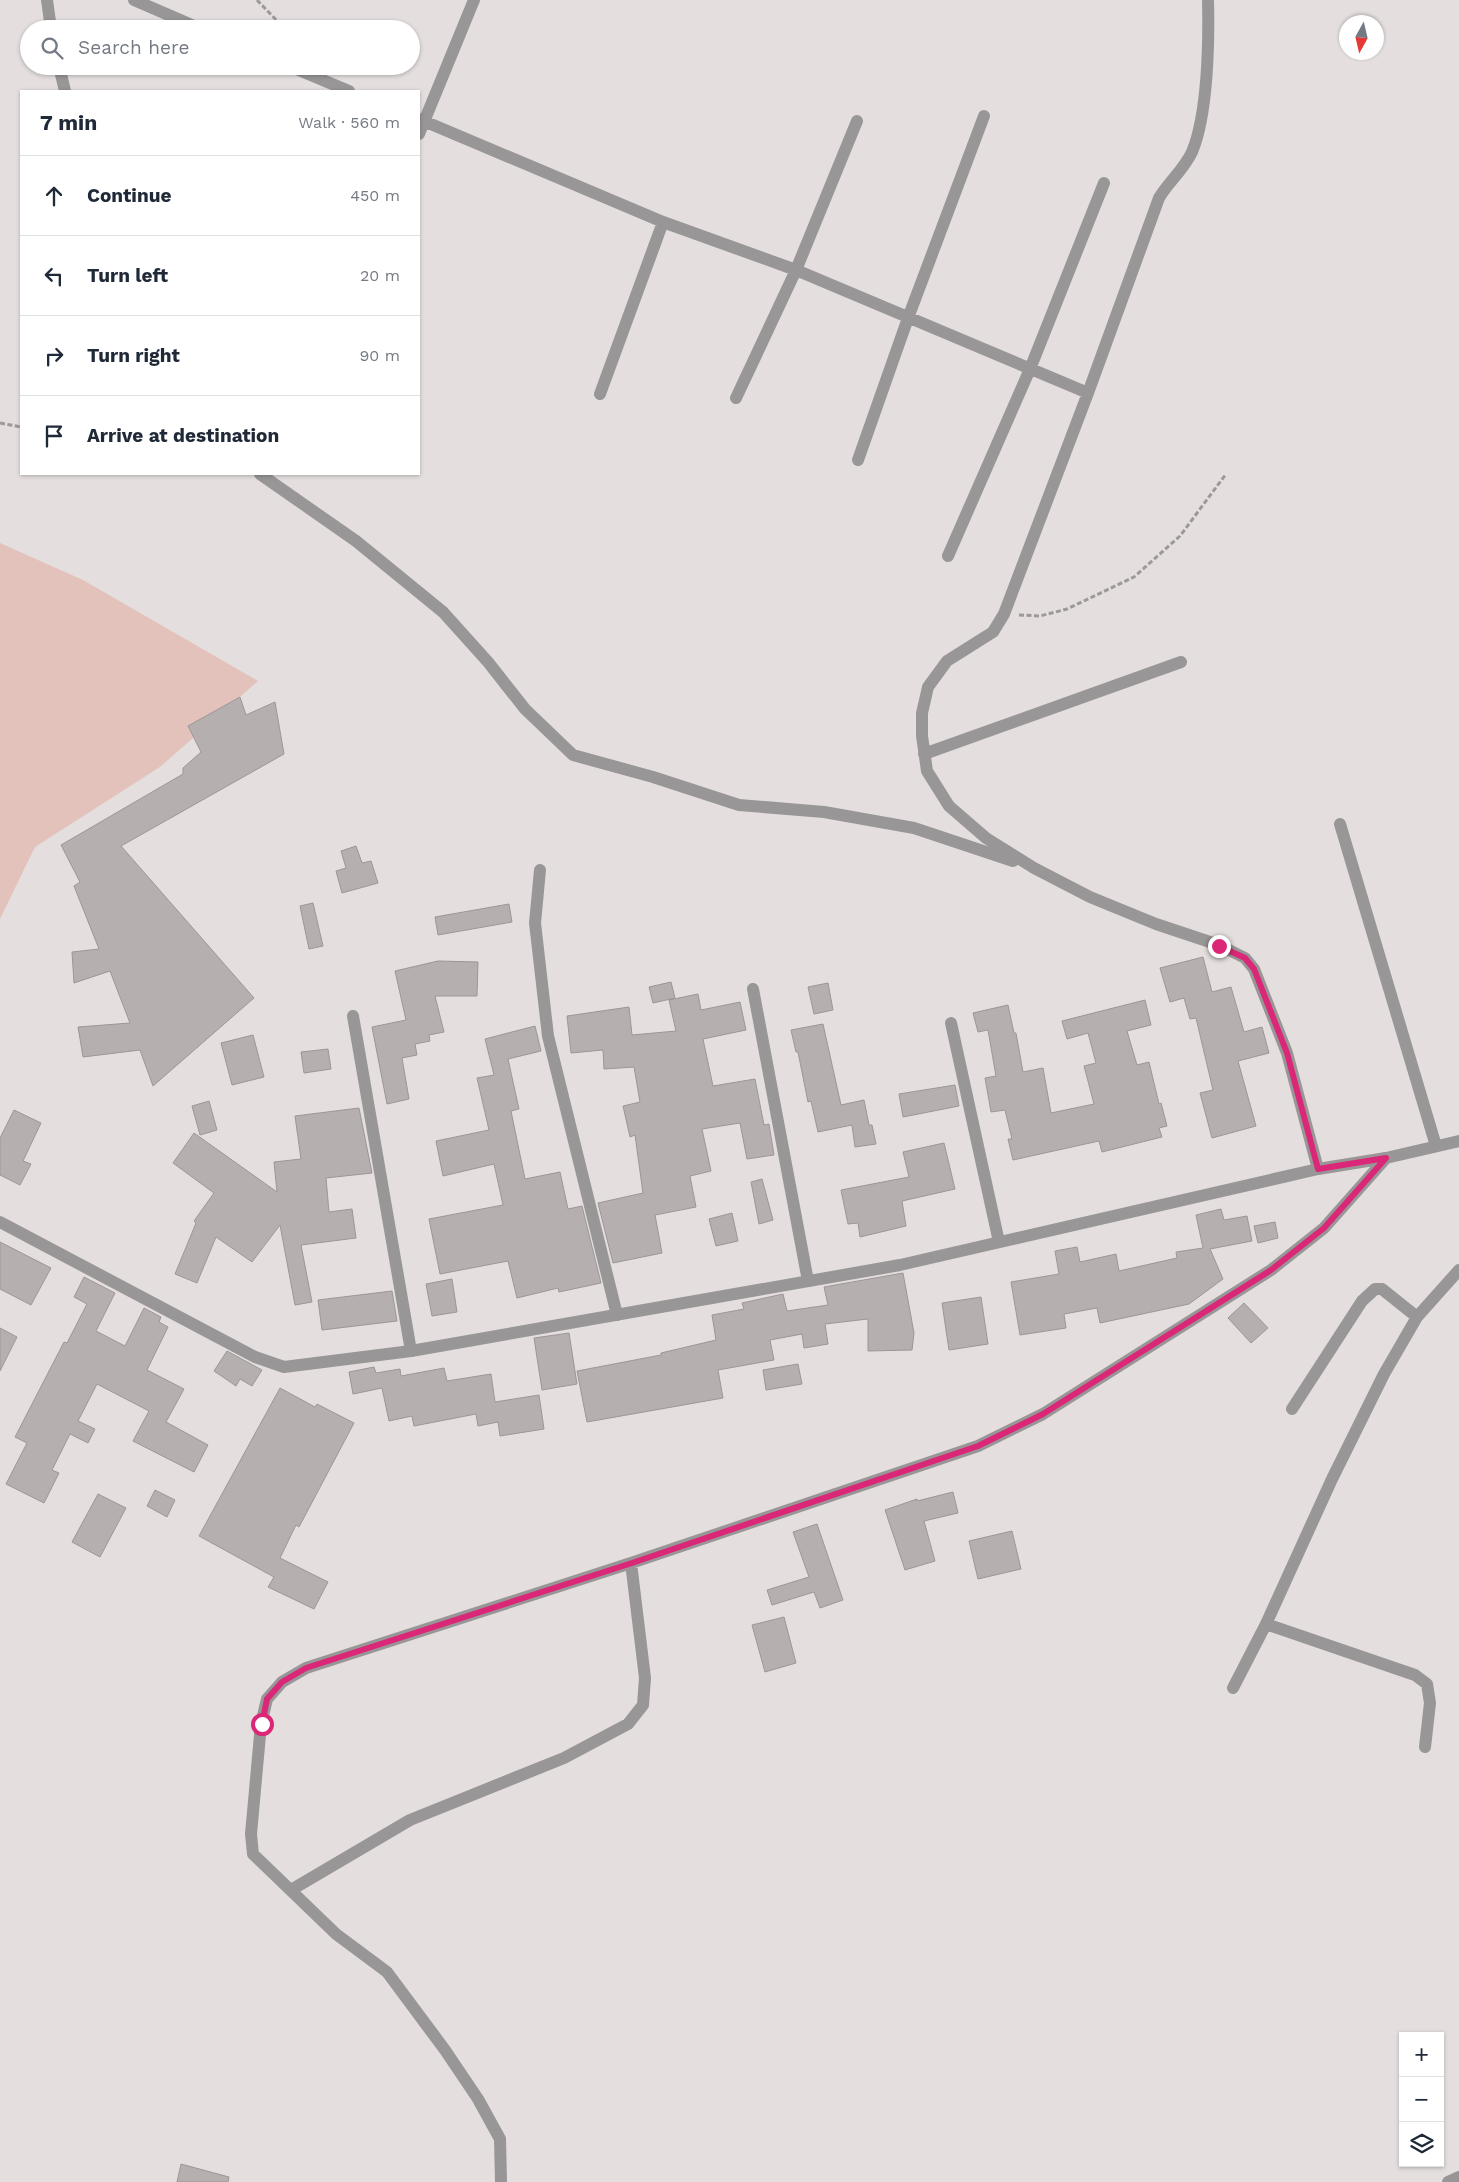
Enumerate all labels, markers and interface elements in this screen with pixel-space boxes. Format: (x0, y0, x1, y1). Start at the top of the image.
north arrow (1339, 15, 1384, 60)
search box (20, 20, 420, 75)
icon: search (38, 34, 66, 62)
text: Search here (78, 36, 189, 59)
text: 7 min (40, 110, 97, 135)
text: Walk · 560 m (298, 113, 400, 132)
icon: ahead (40, 182, 68, 210)
text: Continue (87, 184, 171, 207)
text: 450 m (350, 186, 400, 205)
icon: left (40, 262, 68, 290)
text: Turn left (87, 264, 168, 287)
text: 20 m (360, 266, 400, 285)
icon: right (40, 342, 68, 370)
text: Turn right (87, 344, 180, 367)
text: 90 m (359, 346, 400, 365)
icon: arrive (40, 422, 68, 450)
text: Arrive at destination (87, 424, 279, 447)
route end (1208, 935, 1231, 958)
route start (251, 1713, 274, 1736)
map controls (1399, 2032, 1444, 2167)
button: + (1399, 2032, 1444, 2077)
button: − (1399, 2077, 1444, 2122)
button: layers (1399, 2122, 1444, 2167)

